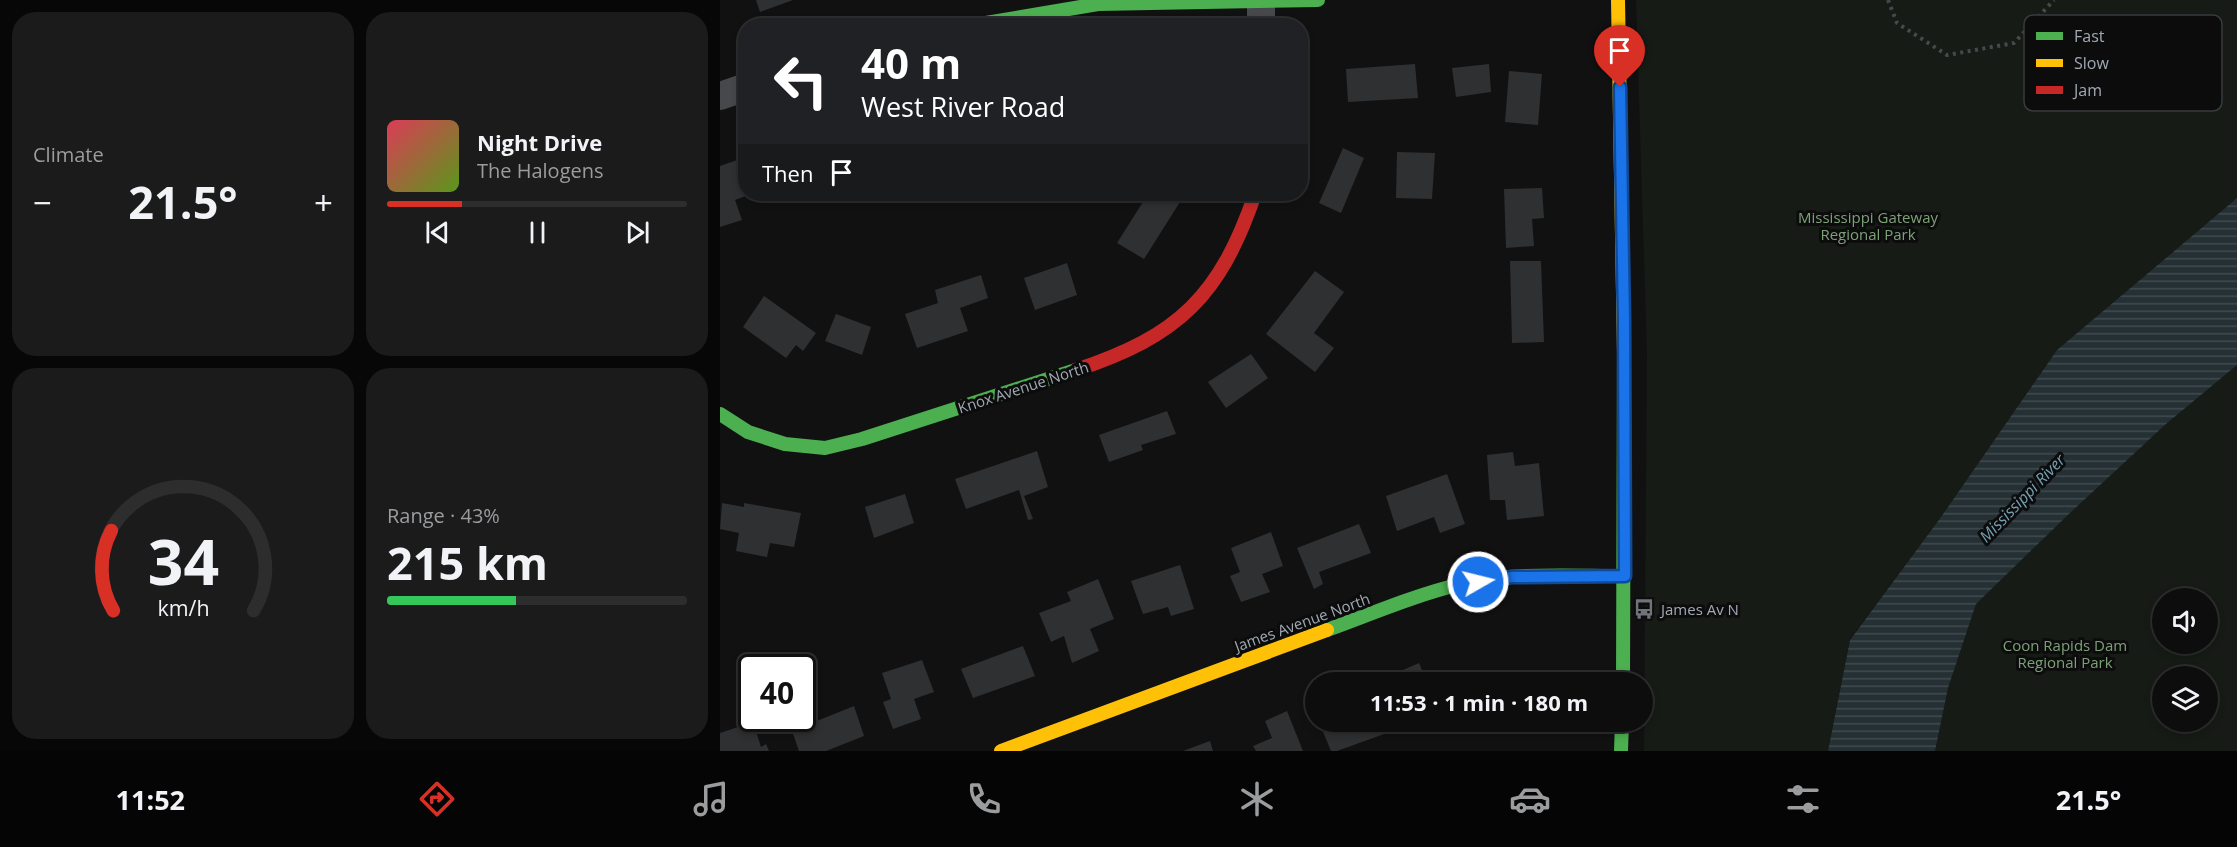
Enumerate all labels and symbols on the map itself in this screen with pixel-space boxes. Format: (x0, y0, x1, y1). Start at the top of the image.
legend (2024, 15, 2222, 111)
pin (1594, 25, 1645, 87)
text: Fast (2074, 25, 2105, 47)
text: Slow (2074, 52, 2109, 74)
text: Jam (2072, 79, 2102, 101)
park label: Mississippi Gateway Regional Park (1798, 207, 1938, 244)
street label: Knox Avenue North (955, 356, 1091, 418)
water label: Mississippi River (1974, 449, 2070, 547)
position arrow (1446, 550, 1510, 614)
street label: James Avenue North (1230, 588, 1373, 657)
bus stop icon: James Av N (1632, 597, 1656, 621)
place label: James Av N (1659, 599, 1739, 619)
park label: Coon Rapids Dam Regional Park (2003, 635, 2127, 672)
speed limit sign: 40 (738, 654, 816, 732)

